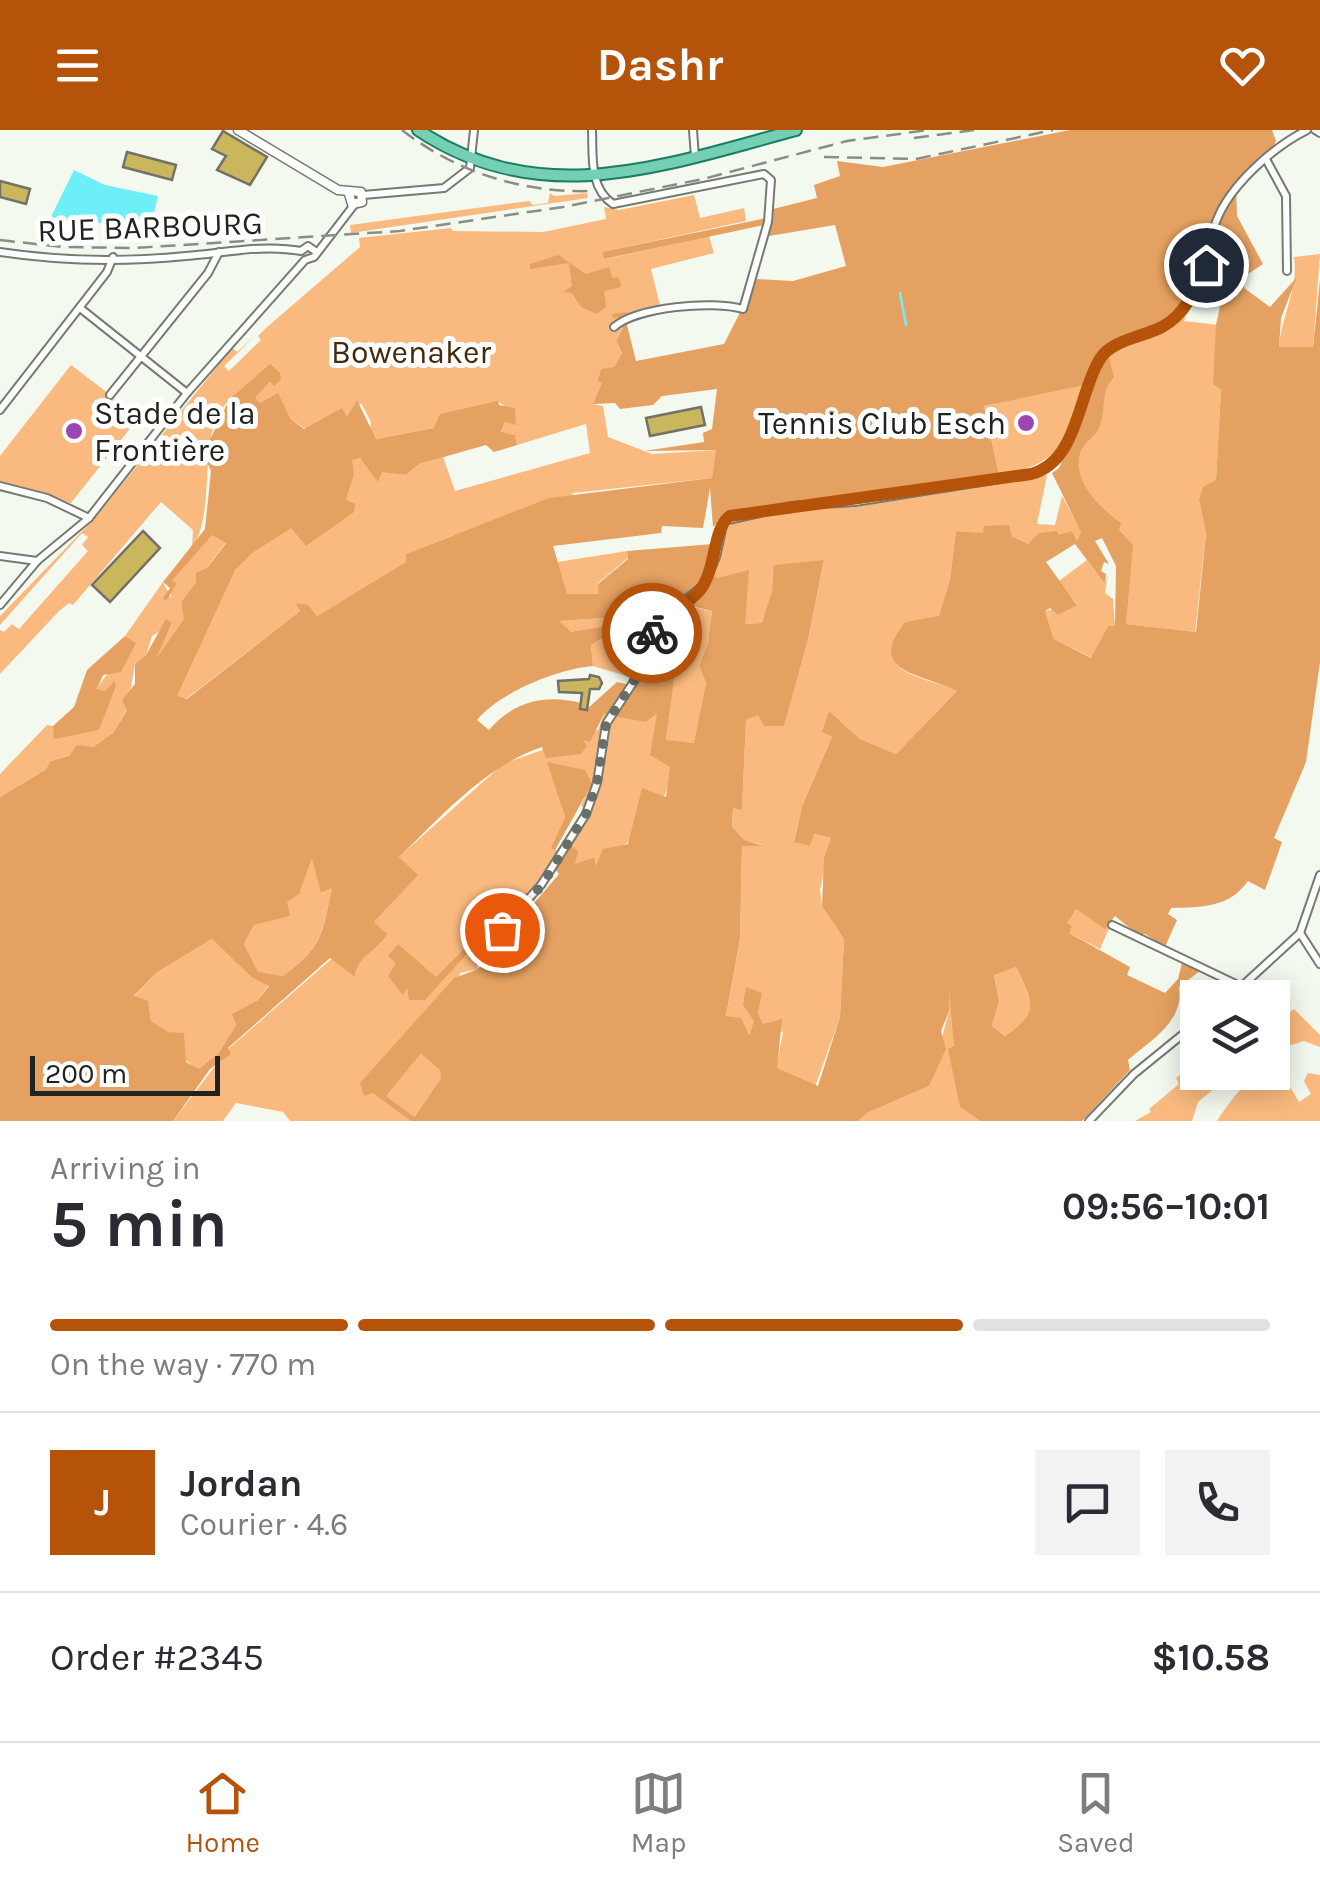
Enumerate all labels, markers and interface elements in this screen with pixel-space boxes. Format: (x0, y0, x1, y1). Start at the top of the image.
icon: menu (50, 38, 105, 93)
icon: heart (1215, 38, 1270, 93)
text: Dashr (597, 39, 723, 91)
street label: RUE BARBOURG (37, 205, 263, 249)
pin (1164, 223, 1249, 308)
icon: home (1179, 238, 1234, 293)
park label: Bowenaker (331, 334, 491, 371)
place label: Stade de la Frontière (94, 395, 256, 469)
place label: Tennis Club Esch (758, 405, 1006, 442)
marker: Tennis Club Esch (1015, 412, 1037, 434)
marker: Stade de la Frontière (63, 420, 85, 442)
courier (602, 583, 702, 683)
icon: bike (625, 606, 680, 661)
pin (460, 888, 545, 973)
icon: bag (475, 903, 530, 958)
map controls (1180, 980, 1290, 1090)
button: layers (1180, 980, 1290, 1090)
scale bar (30, 1051, 220, 1096)
text: 200 m (45, 1057, 127, 1090)
text: Arriving in (50, 1150, 201, 1187)
text: 09:56–10:01 (1062, 1184, 1270, 1229)
text: 5 min (50, 1186, 228, 1262)
text: On the way · 770 m (50, 1346, 316, 1383)
button: chat (1035, 1450, 1140, 1555)
button: phone (1165, 1450, 1270, 1555)
text: Jordan (180, 1461, 303, 1506)
text: J (94, 1480, 111, 1525)
text: Courier · 4.6 (180, 1506, 348, 1543)
text: Order #2345 (50, 1635, 264, 1680)
text: $10.58 (1151, 1635, 1270, 1680)
tab: Home (185, 1766, 260, 1859)
tab: Map (631, 1766, 686, 1859)
tab: Saved (1057, 1766, 1135, 1859)

